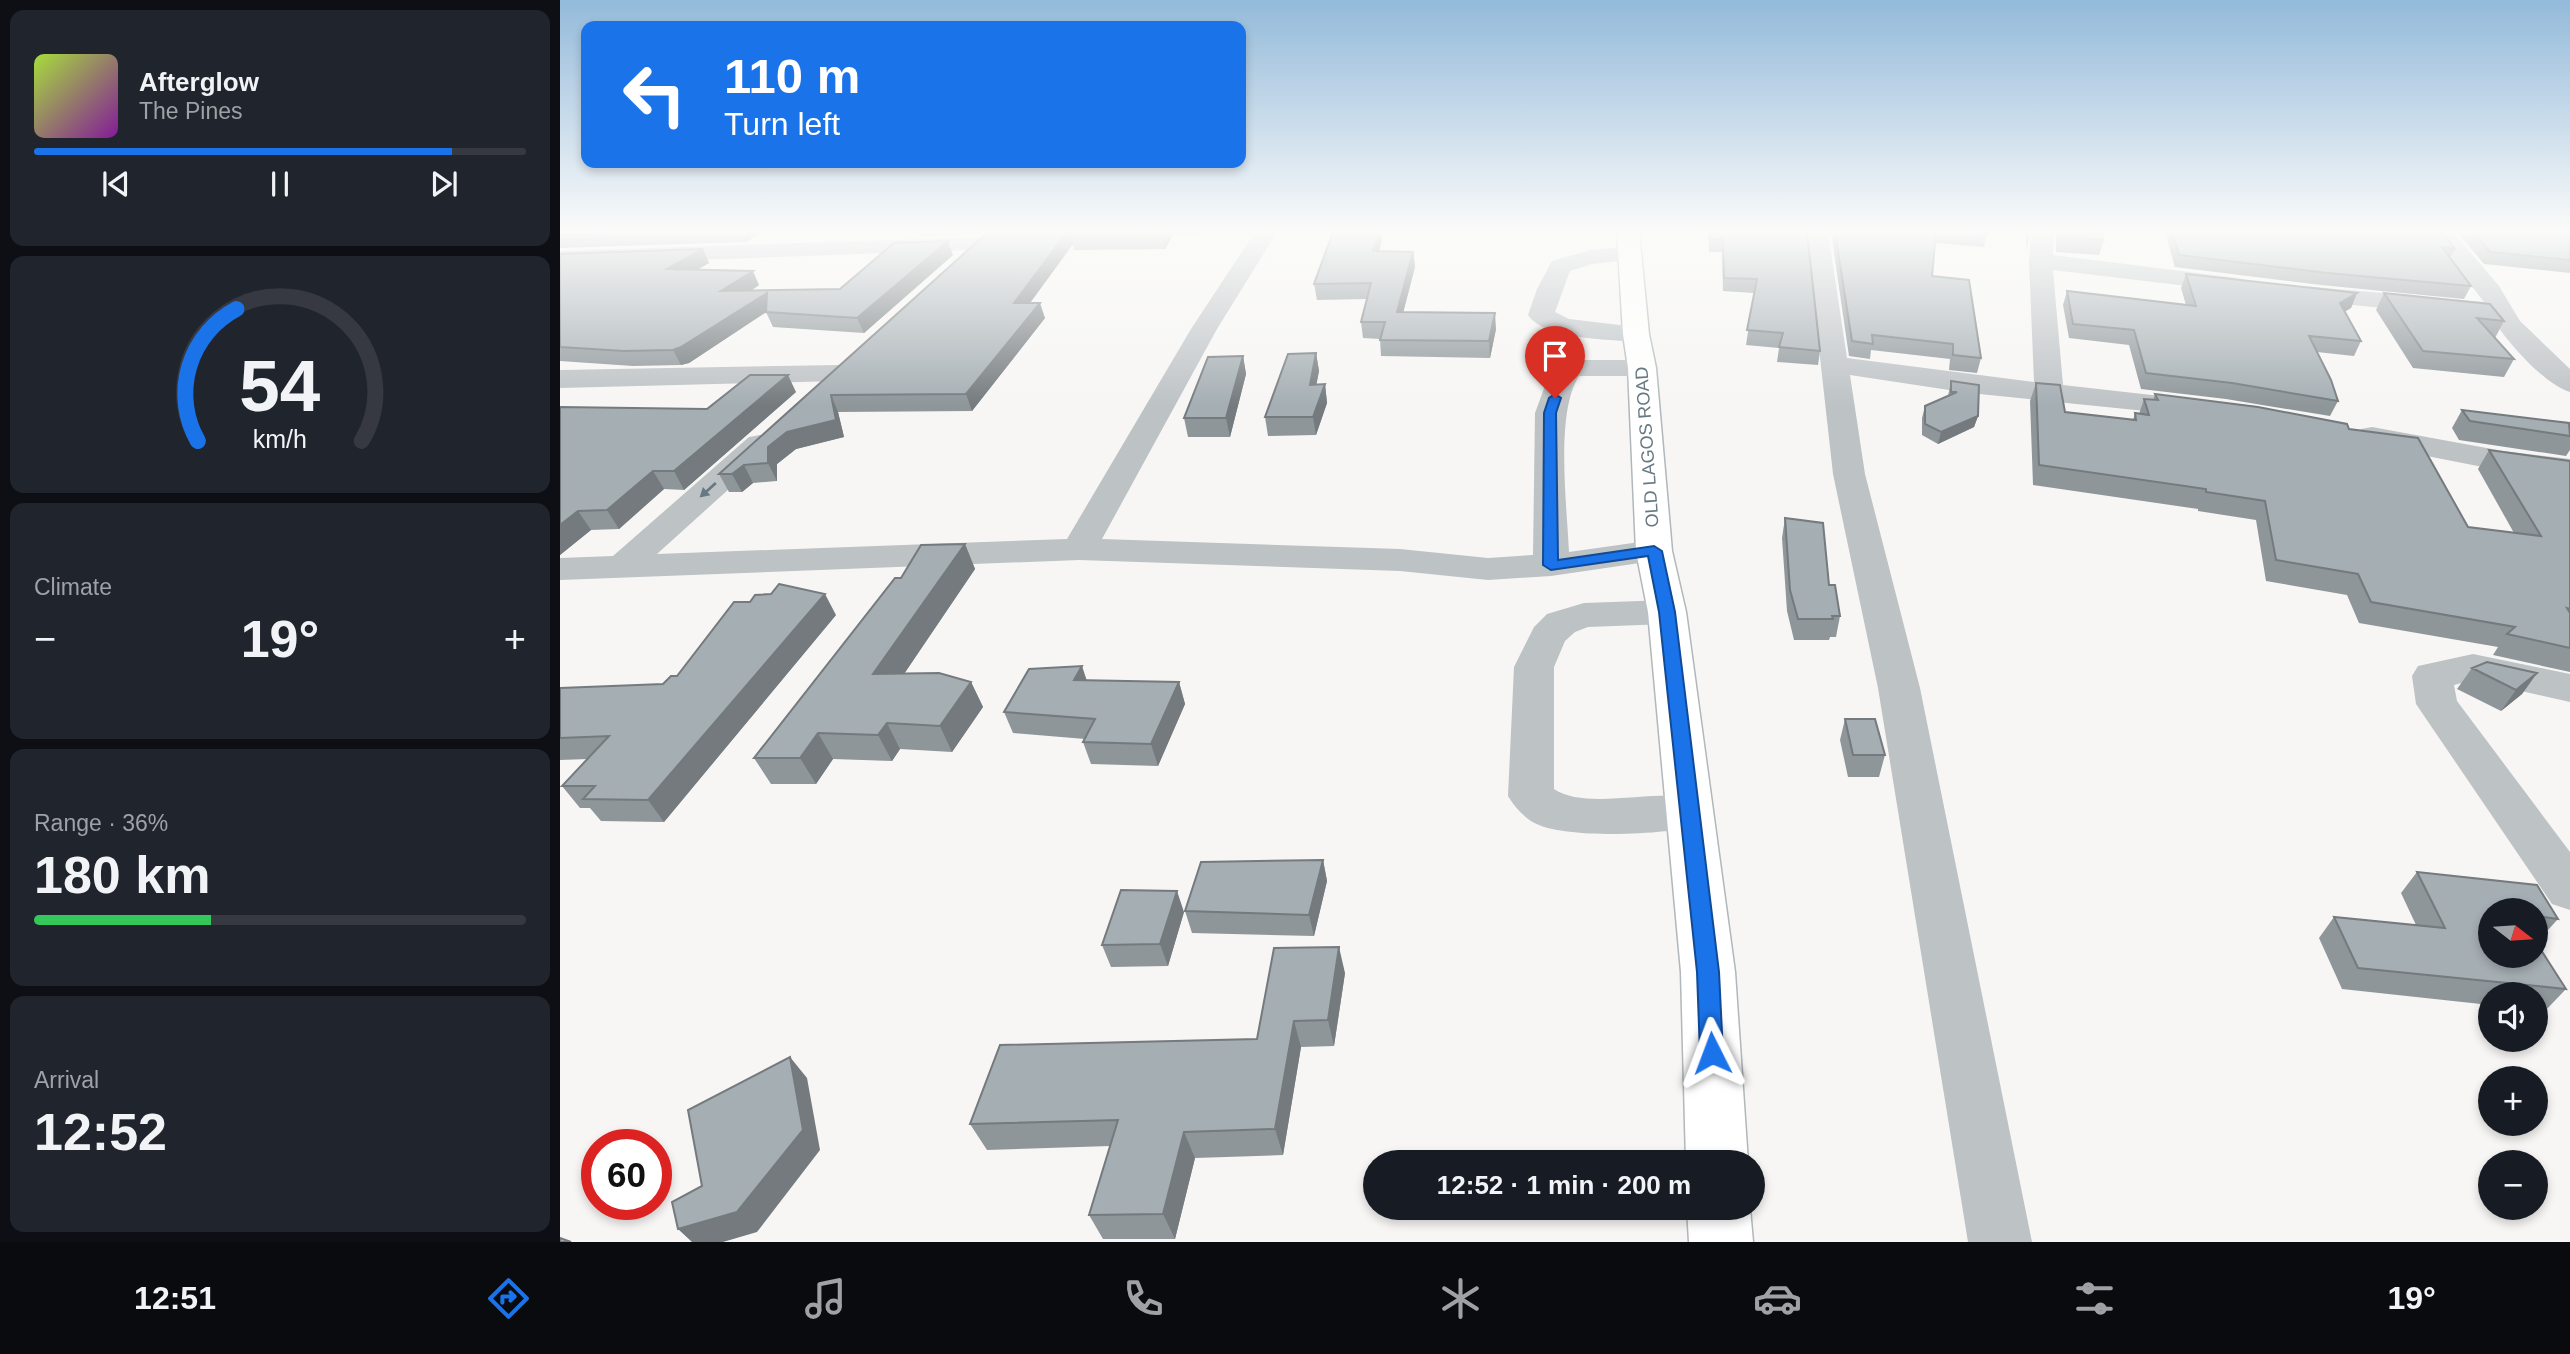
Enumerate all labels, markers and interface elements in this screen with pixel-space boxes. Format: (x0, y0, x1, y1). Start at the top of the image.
icon: left (609, 49, 700, 140)
text: 110 m (724, 49, 860, 103)
text: Afterglow (139, 67, 259, 97)
text: The Pines (139, 98, 243, 124)
text: Turn left (724, 106, 840, 142)
icon: previous (97, 165, 135, 203)
icon: pause (261, 165, 299, 203)
icon: next (425, 165, 463, 203)
pin (1525, 326, 1585, 398)
icon: arrive (1536, 337, 1574, 375)
text: 54 (240, 345, 321, 426)
street label: OLD LAGOS ROAD (1631, 366, 1663, 528)
text: km/h (253, 424, 307, 452)
one-way arrow (700, 482, 717, 498)
text: Climate (34, 574, 112, 600)
text: 19° (241, 610, 319, 668)
text: − (34, 618, 56, 660)
text: + (504, 618, 526, 660)
text: Range · 36% (34, 810, 168, 836)
text: 180 km (34, 846, 210, 904)
north arrow (2478, 898, 2548, 968)
map controls (2478, 898, 2548, 1220)
button: sound (2478, 982, 2548, 1052)
position arrow (1675, 1016, 1749, 1090)
button: + (2478, 1066, 2548, 1136)
text: Arrival (34, 1067, 99, 1093)
text: 12:52 (34, 1103, 167, 1161)
speed limit sign: 60 (581, 1129, 672, 1220)
button: − (2478, 1150, 2548, 1220)
text: 12:52 · 1 min · 200 m (1437, 1170, 1691, 1200)
icon: directions (484, 1274, 533, 1323)
icon: music (801, 1274, 850, 1323)
icon: phone (1119, 1274, 1168, 1323)
icon: climate (1436, 1274, 1485, 1323)
icon: car (1753, 1274, 1802, 1323)
icon: filters (2070, 1274, 2119, 1323)
text: 12:51 (134, 1280, 216, 1316)
text: 19° (2387, 1280, 2436, 1316)

